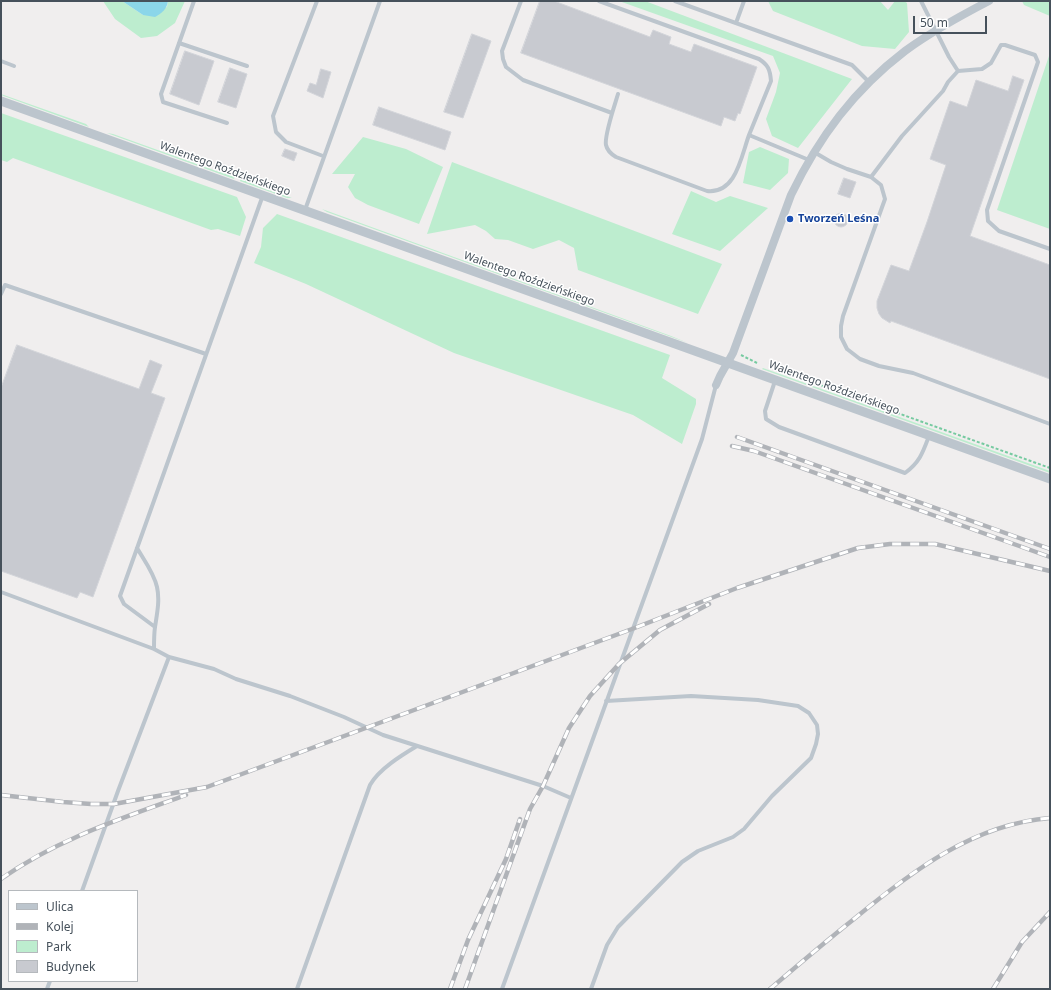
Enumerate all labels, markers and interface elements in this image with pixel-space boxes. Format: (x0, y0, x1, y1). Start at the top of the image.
scale bar (915, 8, 989, 34)
text: 50 m (920, 14, 948, 31)
street label: Walentego Roździeńskiego (158, 139, 292, 199)
place label: Tworzeń Leśna (798, 212, 879, 226)
marker: Tworzeń Leśna (785, 214, 795, 224)
street label: Walentego Roździeńskiego (462, 249, 596, 309)
street label: Walentego Roździeńskiego (767, 358, 901, 418)
legend (8, 890, 138, 982)
text: Ulica (46, 898, 73, 915)
text: Kolej (46, 918, 74, 935)
text: Park (46, 938, 71, 955)
text: Budynek (46, 958, 95, 975)

